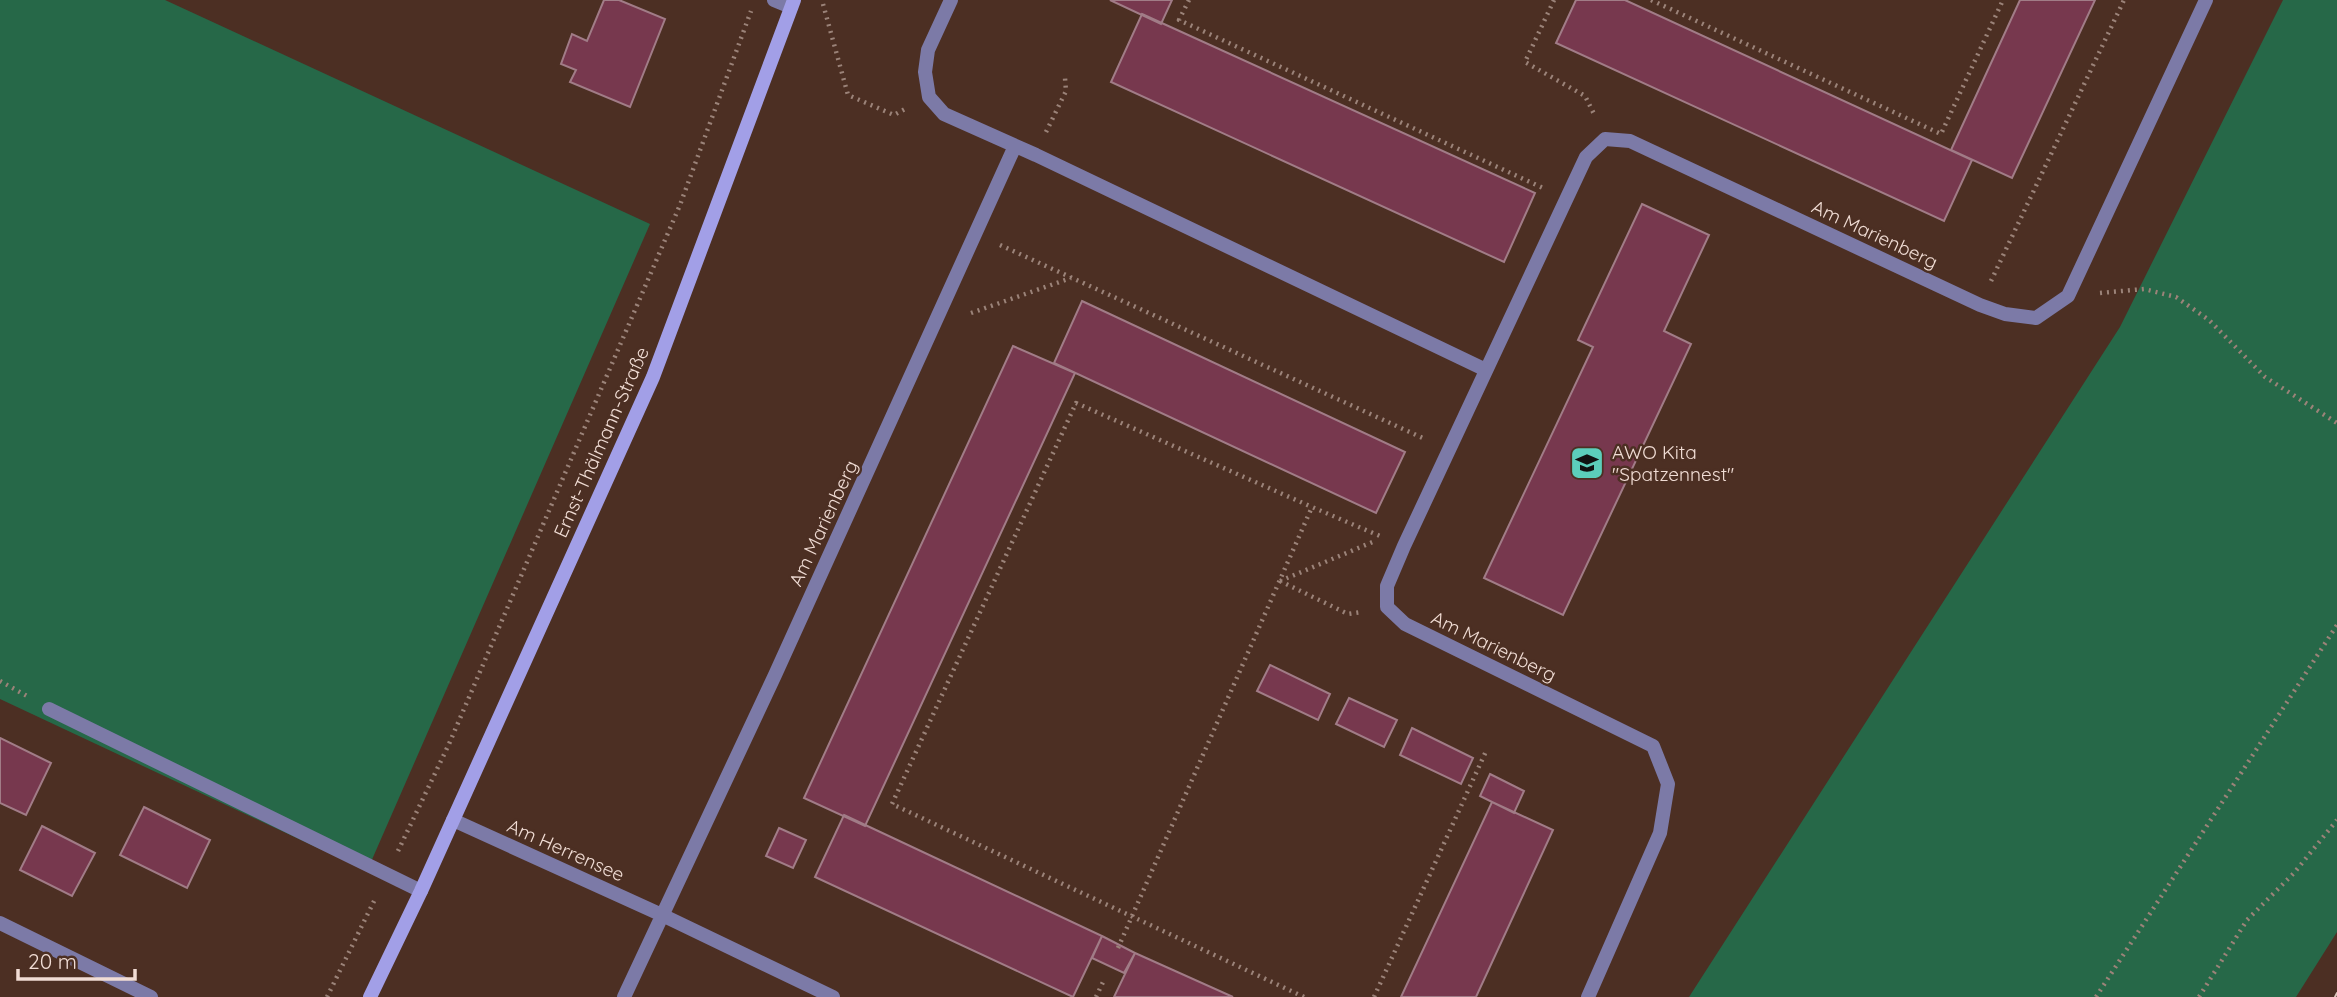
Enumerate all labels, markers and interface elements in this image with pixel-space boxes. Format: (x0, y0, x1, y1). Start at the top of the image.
street label: Am Marienberg (1808, 194, 1942, 274)
street label: Ernst-Thälmann-Straße (548, 343, 654, 541)
place label: AWO Kita "Spatzennest" (1612, 440, 1734, 486)
school or university icon: AWO Kita "Spatzennest" (1568, 444, 1606, 482)
street label: Am Marienberg (783, 456, 863, 590)
street label: Am Marienberg (1427, 605, 1561, 687)
street label: Am Herrensee (504, 814, 628, 886)
scale bar (18, 937, 135, 981)
text: 20 m (28, 948, 77, 974)

